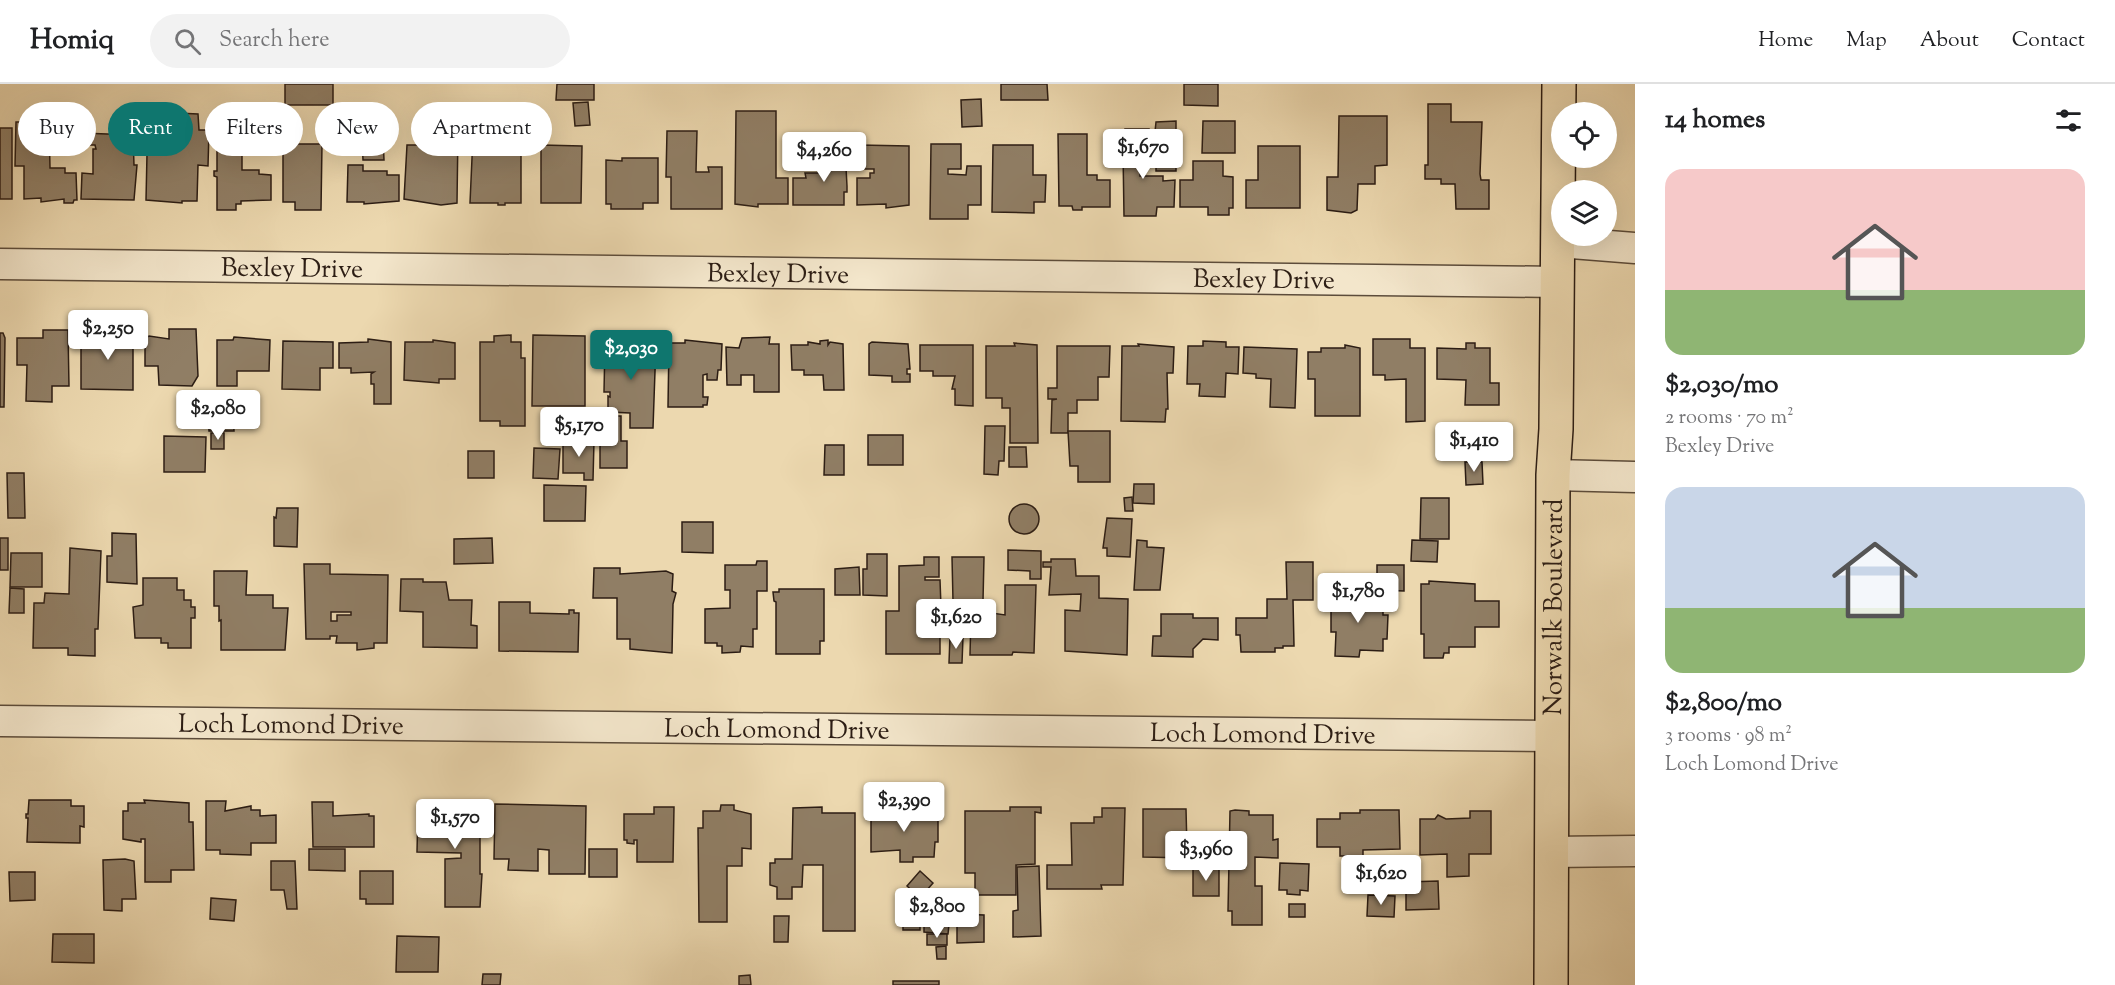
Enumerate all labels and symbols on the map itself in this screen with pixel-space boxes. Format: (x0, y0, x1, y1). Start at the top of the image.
pin: $1,670 (1094, 129, 1192, 180)
pin: $4,260 (775, 132, 873, 183)
street label: Bexley Drive (221, 251, 363, 289)
street label: Bexley Drive (707, 256, 849, 295)
street label: Bexley Drive (1193, 262, 1335, 300)
pin: $2,250 (59, 310, 157, 361)
pin: $2,030 (582, 330, 680, 381)
pin: $2,080 (169, 390, 267, 441)
pin: $5,170 (530, 407, 628, 458)
pin: $1,410 (1425, 422, 1523, 473)
street label: Norwalk Boulevard (1536, 498, 1574, 716)
pin: $1,780 (1309, 573, 1407, 624)
pin: $1,620 (907, 599, 1005, 650)
street label: Loch Lomond Drive (178, 707, 404, 746)
street label: Loch Lomond Drive (664, 711, 890, 751)
street label: Loch Lomond Drive (1150, 716, 1376, 755)
pin: $2,390 (855, 782, 953, 833)
pin: $1,570 (406, 799, 504, 850)
pin: $3,960 (1157, 831, 1255, 882)
pin: $1,620 (1332, 855, 1430, 906)
pin: $2,800 (888, 888, 986, 939)

